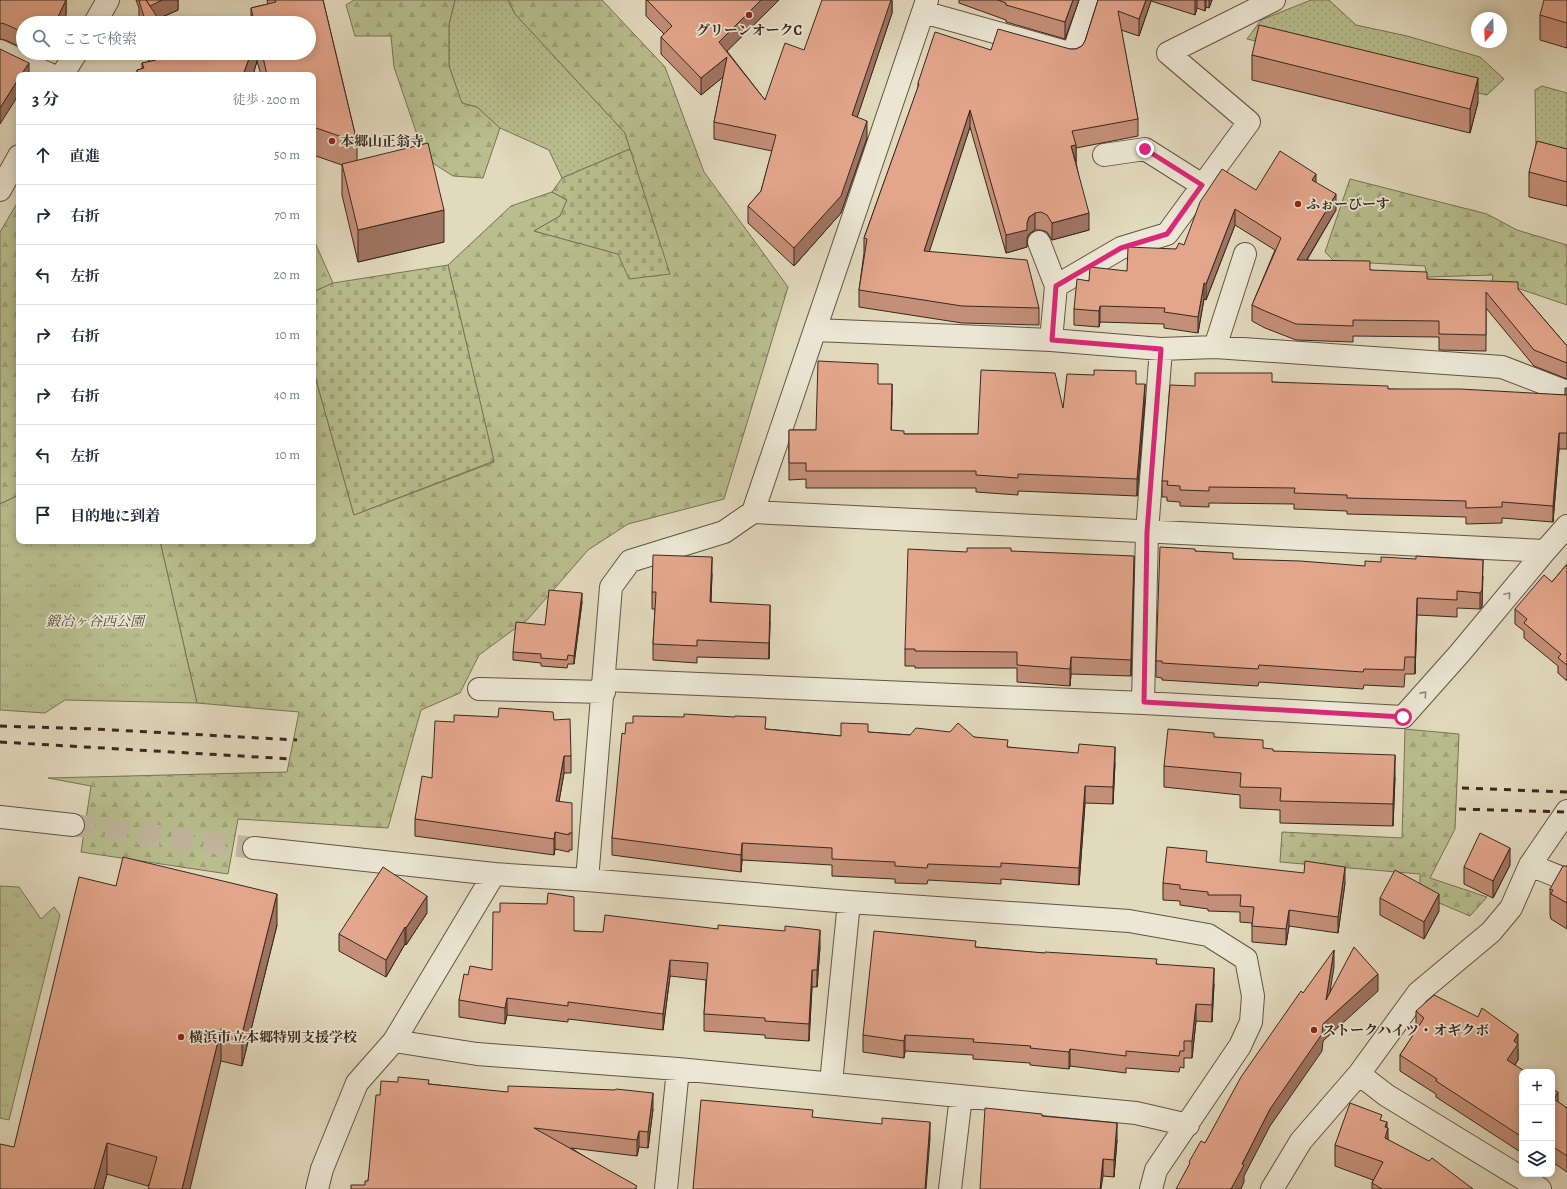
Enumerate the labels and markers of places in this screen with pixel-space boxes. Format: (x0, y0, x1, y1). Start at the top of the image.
marker: グリーンオークC (744, 10, 754, 20)
place label: グリーンオークC (696, 21, 803, 40)
place label: 本郷山正翁寺 (340, 132, 424, 151)
marker: 本郷山正翁寺 (327, 136, 337, 146)
place label: ふぉーぴーす (1306, 195, 1389, 214)
marker: ふぉーぴーす (1293, 199, 1303, 209)
place label: ストークハイツ・オギクボ (1322, 1021, 1489, 1040)
marker: ストークハイツ・オギクボ (1309, 1025, 1319, 1035)
place label: 横浜市立本郷特別支援学校 (189, 1028, 357, 1047)
marker: 横浜市立本郷特別支援学校 (176, 1032, 186, 1042)

